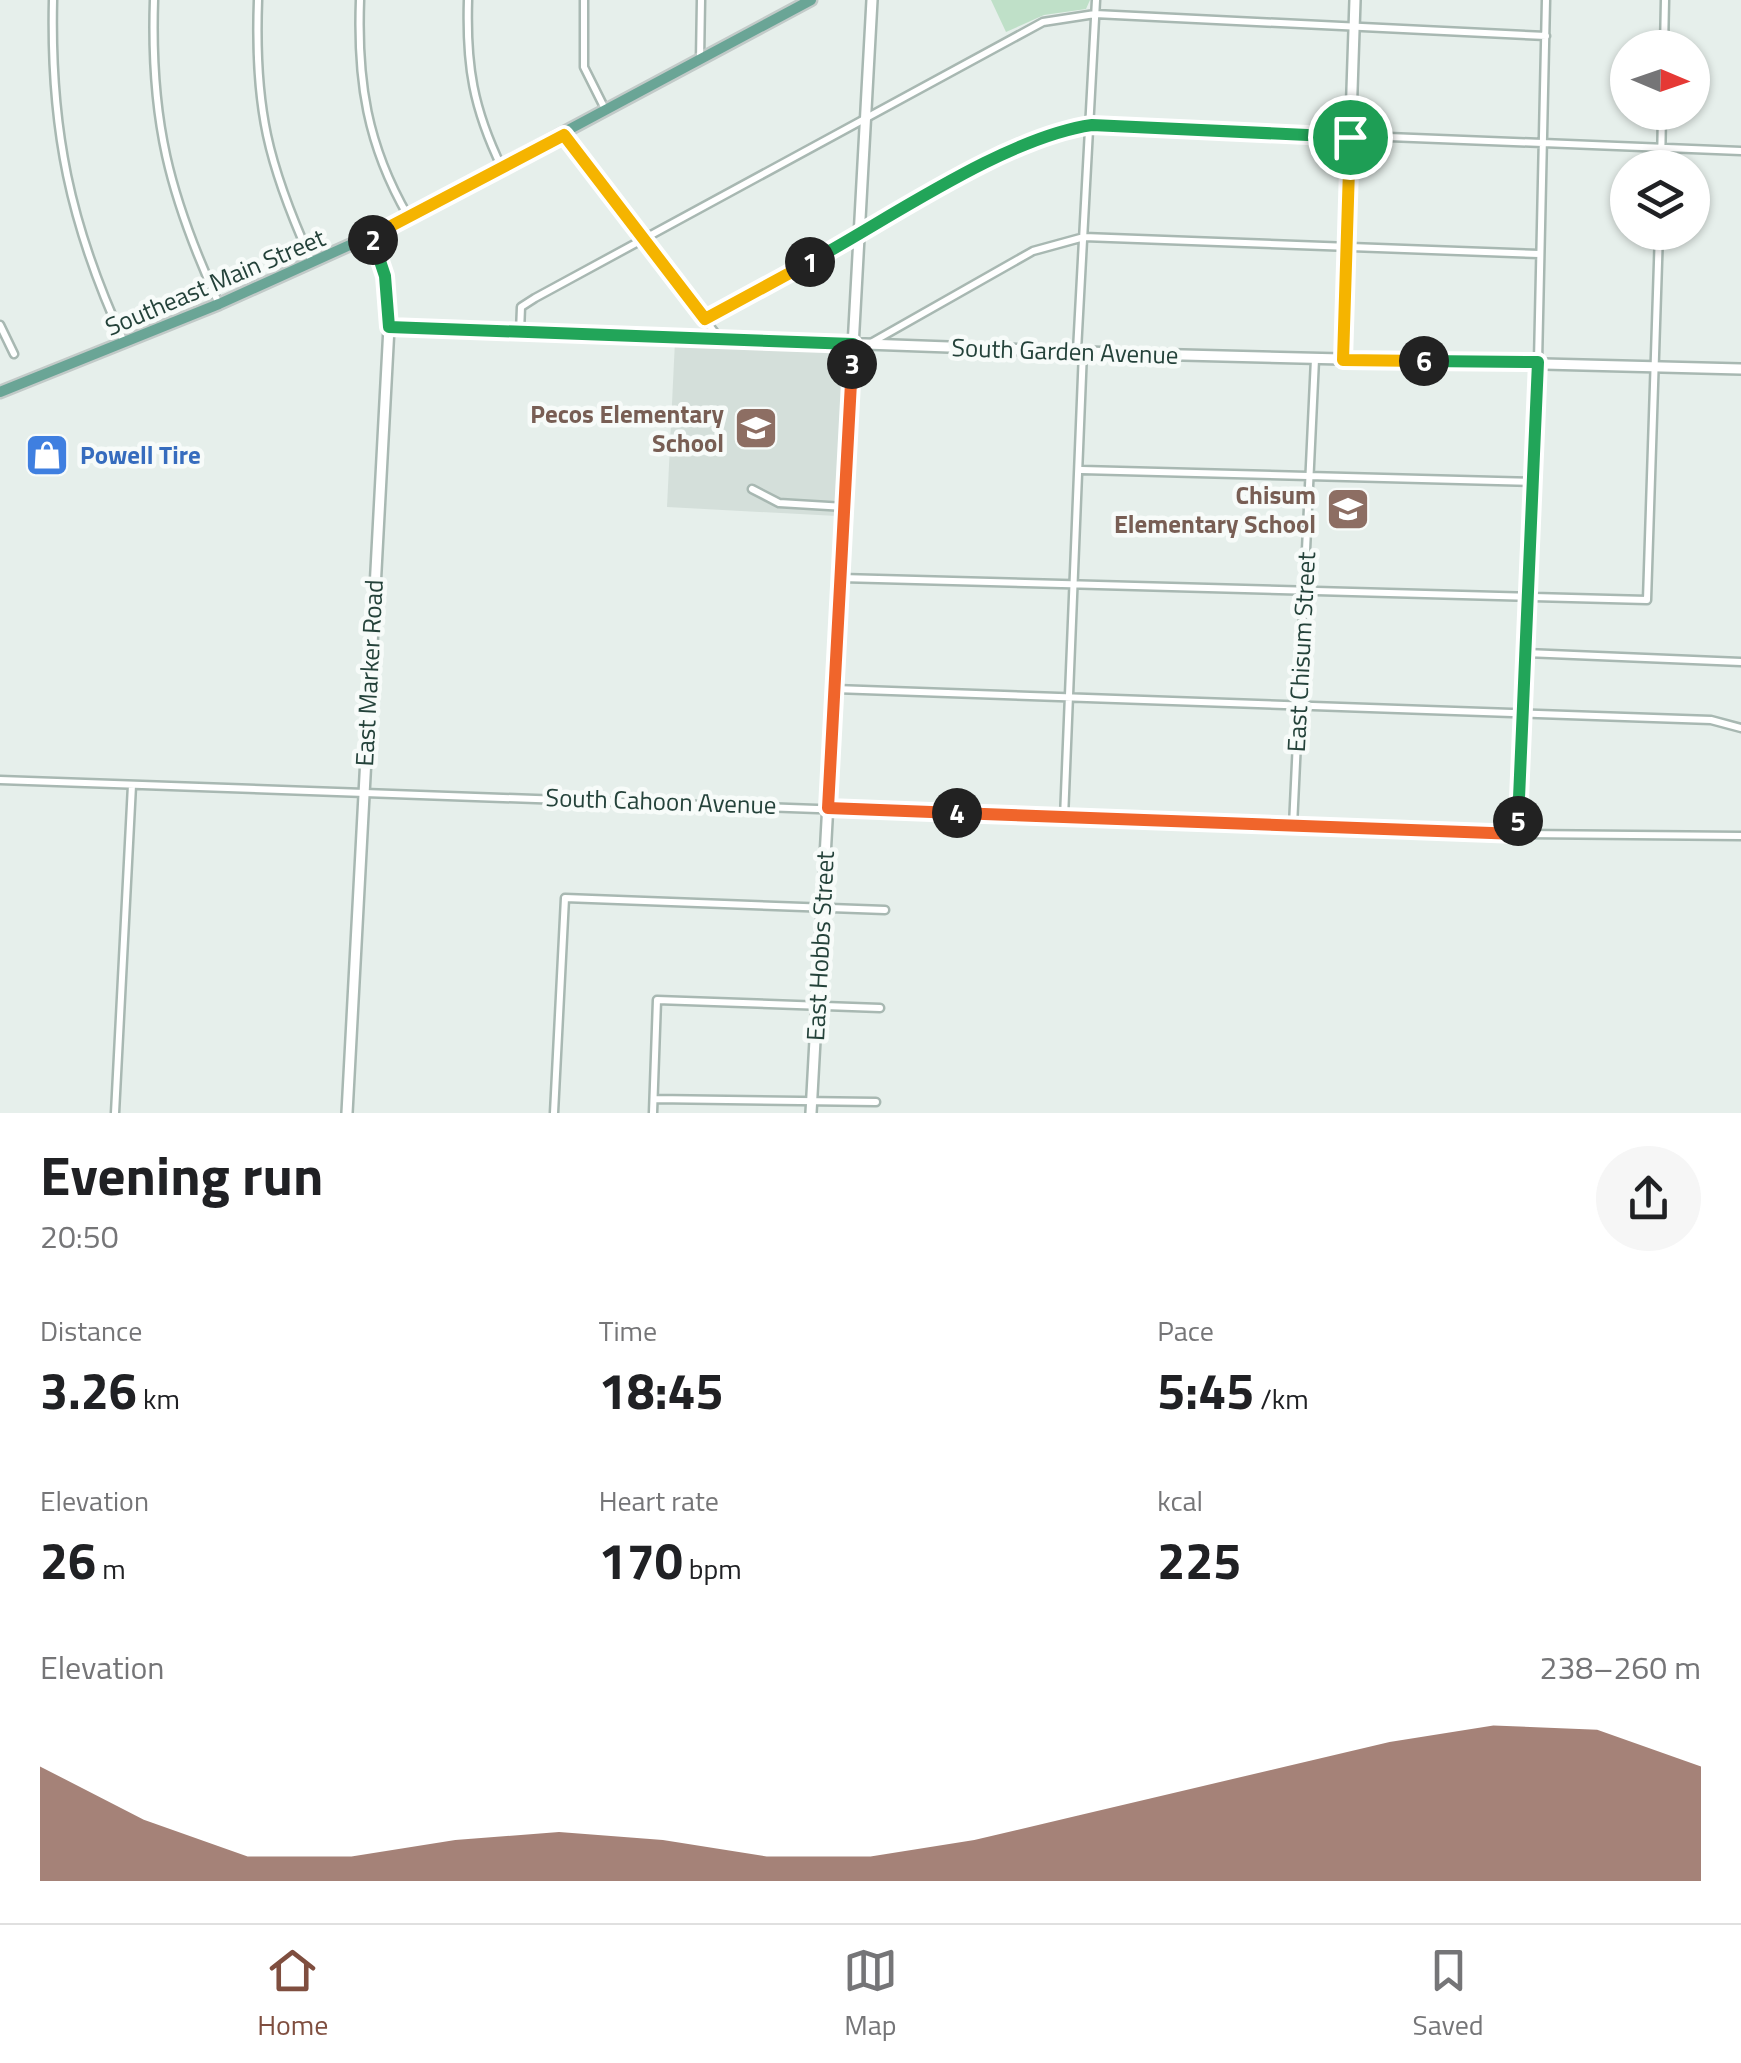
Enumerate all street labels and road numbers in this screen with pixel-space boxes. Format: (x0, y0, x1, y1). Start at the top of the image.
street label: Southeast Main Street (99, 218, 331, 346)
street label: South Garden Avenue (951, 328, 1179, 374)
street label: East Chisum Street (1277, 551, 1325, 753)
street label: East Marker Road (345, 579, 393, 767)
street label: South Cahoon Avenue (545, 778, 777, 824)
street label: East Hobbs Street (796, 850, 844, 1042)

